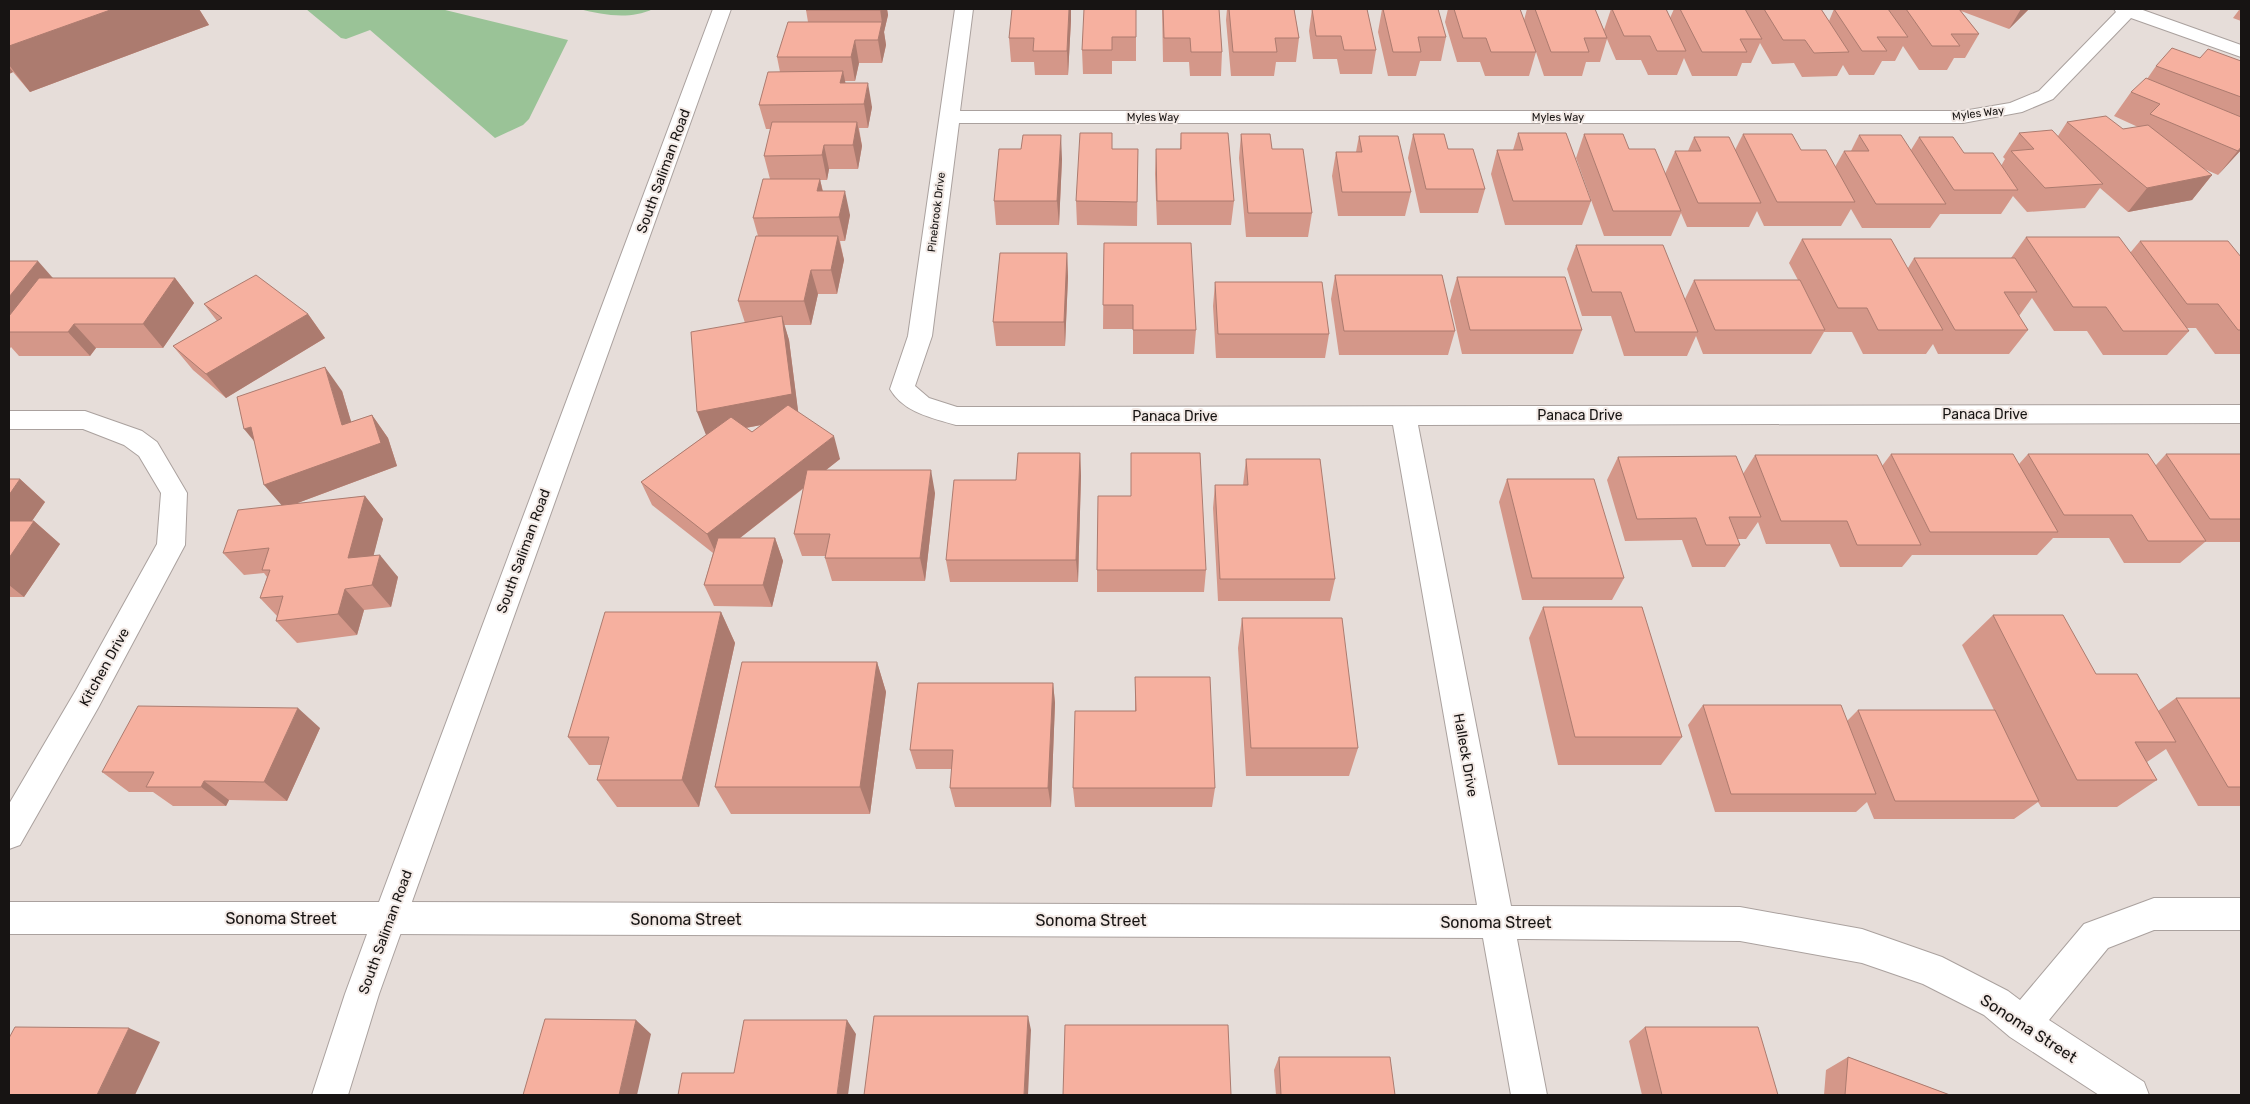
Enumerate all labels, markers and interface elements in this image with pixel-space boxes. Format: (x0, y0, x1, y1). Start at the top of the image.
street label: Myles Way (1951, 104, 2005, 123)
street label: South Saliman Road (633, 107, 694, 236)
street label: Myles Way (1127, 111, 1179, 124)
street label: Myles Way (1532, 111, 1584, 124)
street label: Pinebrook Drive (925, 171, 948, 253)
street label: Panaca Drive (1942, 406, 2028, 423)
street label: Panaca Drive (1537, 407, 1623, 424)
street label: Panaca Drive (1132, 408, 1218, 425)
street label: South Saliman Road (493, 487, 554, 616)
street label: Kitchen Drive (76, 625, 133, 709)
street label: Halleck Drive (1450, 712, 1481, 798)
street label: South Saliman Road (355, 868, 416, 997)
street label: Sonoma Street (225, 909, 337, 928)
street label: Sonoma Street (630, 910, 742, 929)
street label: Sonoma Street (1035, 911, 1147, 930)
street label: Sonoma Street (1440, 913, 1552, 932)
street label: Sonoma Street (1977, 990, 2081, 1067)

